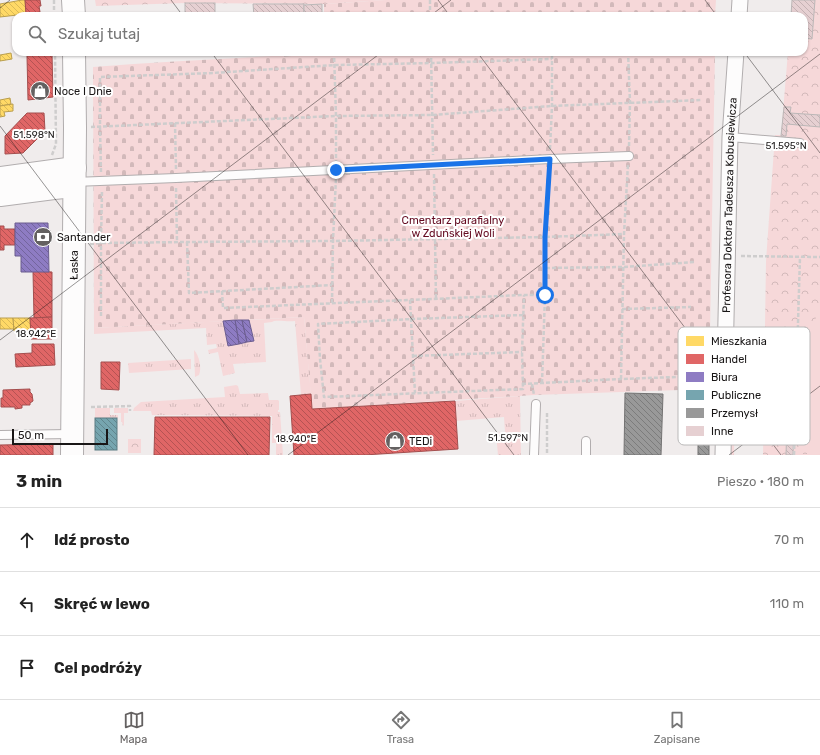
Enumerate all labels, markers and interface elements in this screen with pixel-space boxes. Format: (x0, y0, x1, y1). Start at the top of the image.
search box (12, 12, 808, 56)
icon: search (26, 23, 48, 45)
text: Szukaj tutaj (58, 25, 140, 43)
shop icon: Noce I Dnie (29, 80, 51, 102)
place label: Noce I Dnie (54, 85, 112, 98)
street label: Profesora Doktora Tadeusza Kobusiewicza (720, 97, 739, 313)
text: 51.598°N (13, 129, 55, 141)
text: 51.595°N (765, 140, 807, 152)
route end (327, 161, 345, 179)
park label: Cmentarz parafialny w Zduńskiej Woli (402, 214, 504, 240)
bank icon: Santander (32, 226, 54, 248)
place label: Santander (57, 231, 111, 244)
street label: Łaska (67, 250, 80, 280)
route start (536, 286, 554, 304)
legend (678, 327, 810, 445)
text: 18.942°E (16, 328, 56, 340)
text: Mieszkania (711, 335, 767, 348)
text: Handel (711, 353, 747, 366)
text: Biura (711, 371, 738, 384)
text: Publiczne (711, 389, 761, 402)
text: Przemysł (711, 407, 758, 420)
text: Inne (711, 425, 734, 438)
scale bar (12, 427, 108, 446)
text: 50 m (18, 429, 44, 442)
shop icon: TEDi (384, 430, 406, 452)
text: 51.597°N (488, 432, 528, 444)
text: 18.940°E (276, 433, 316, 445)
place label: TEDi (409, 435, 432, 448)
text: 3 min (16, 471, 62, 491)
text: Pieszo · 180 m (717, 474, 804, 489)
icon: ahead (16, 529, 38, 551)
text: Idź prosto (54, 531, 130, 549)
text: 70 m (774, 532, 804, 547)
icon: left (16, 593, 38, 615)
text: Skręć w lewo (54, 595, 150, 613)
text: 110 m (770, 596, 804, 611)
icon: arrive (16, 657, 38, 679)
text: Cel podróży (54, 659, 142, 677)
tab: Mapa (120, 709, 147, 746)
tab: Trasa (387, 709, 414, 746)
tab: Zapisane (654, 709, 700, 746)

